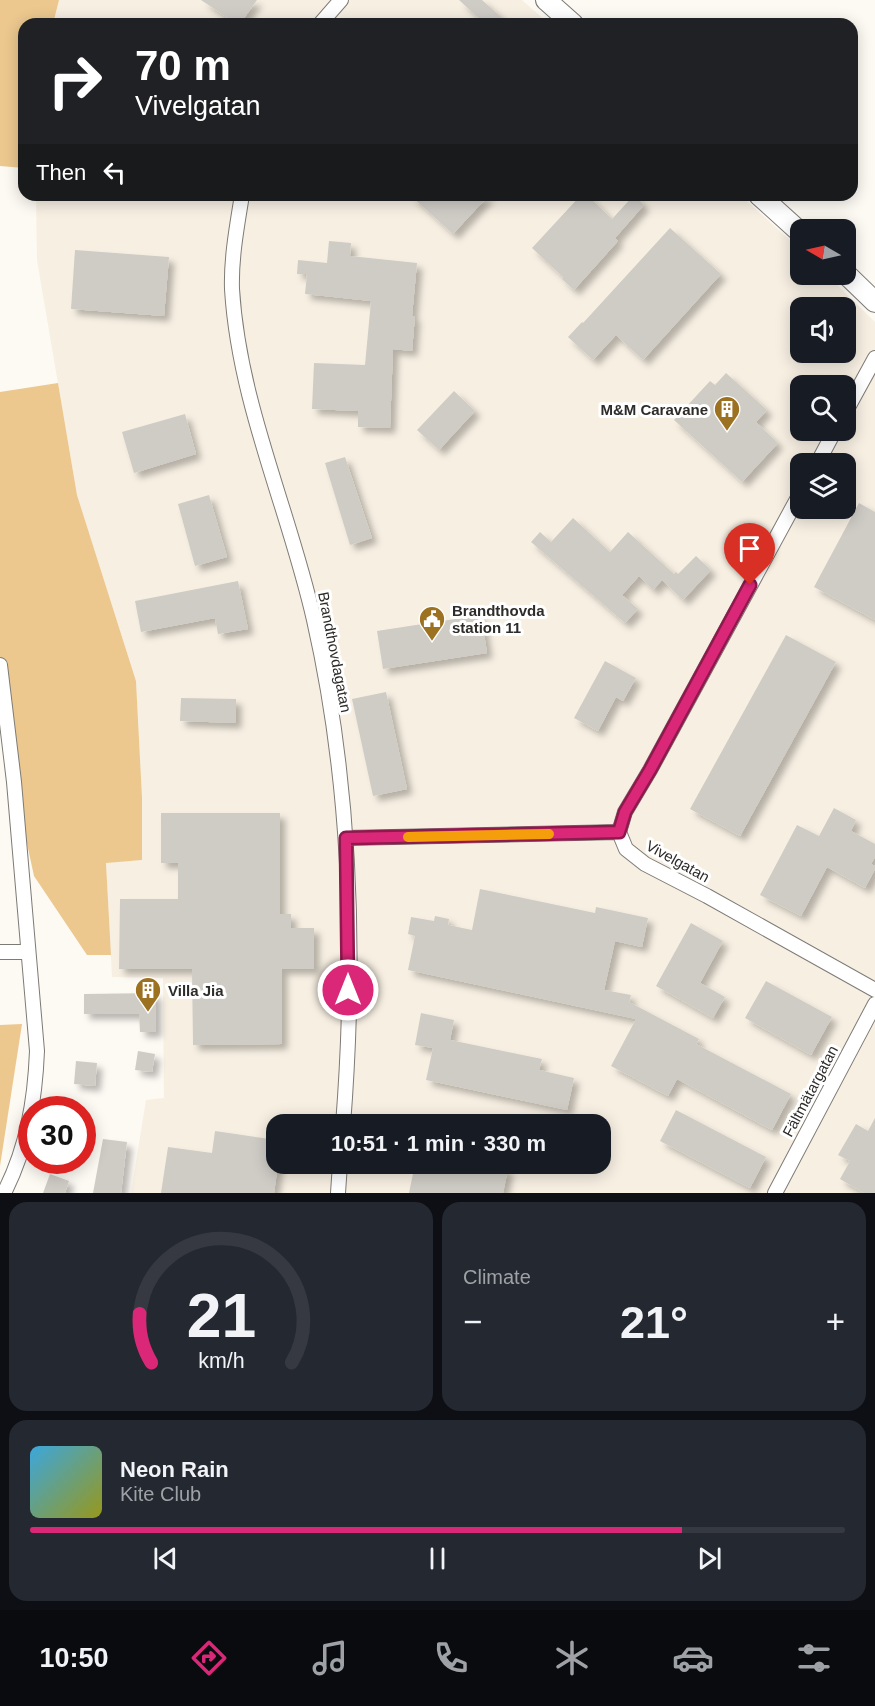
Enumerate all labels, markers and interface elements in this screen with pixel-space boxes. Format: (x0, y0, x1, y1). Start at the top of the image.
icon: right (36, 42, 114, 120)
text: 70 m (135, 42, 231, 89)
text: Vivelgatan (135, 91, 261, 121)
icon: left (98, 156, 131, 189)
text: Then (36, 160, 86, 185)
north arrow (790, 219, 856, 285)
map controls (790, 219, 856, 519)
button: sound (790, 297, 856, 363)
button: search (790, 375, 856, 441)
building icon: M&M Caravane (712, 394, 742, 432)
place label: M&M Caravane (600, 401, 708, 418)
button: layers (790, 453, 856, 519)
pin (724, 523, 775, 585)
icon: arrive (733, 532, 766, 565)
street label: Brandthovdagatan (315, 590, 355, 714)
place label: Brandthovda station 11 (452, 602, 545, 636)
public building icon: Brandthovda station 11 (417, 604, 447, 642)
street label: Vivelgatan (643, 837, 713, 885)
position arrow (316, 958, 380, 1022)
building icon: Villa Jia (133, 975, 163, 1013)
place label: Villa Jia (168, 982, 224, 999)
street label: Fältmätargatan (779, 1042, 841, 1140)
speed limit sign: 30 (18, 1096, 96, 1174)
text: 10:51 · 1 min · 330 m (331, 1131, 546, 1156)
text: Climate (463, 1266, 531, 1288)
text: 21 (186, 1281, 256, 1350)
text: 21° (620, 1297, 688, 1348)
text: − (463, 1303, 482, 1340)
text: + (826, 1303, 845, 1340)
text: km/h (198, 1350, 244, 1374)
text: Neon Rain (120, 1457, 229, 1482)
text: Kite Club (120, 1483, 201, 1505)
icon: previous (149, 1542, 182, 1575)
icon: pause (421, 1542, 454, 1575)
icon: next (693, 1542, 726, 1575)
icon: directions (188, 1637, 230, 1679)
icon: music (309, 1637, 351, 1679)
icon: phone (430, 1637, 472, 1679)
icon: climate (551, 1637, 593, 1679)
icon: car (672, 1637, 714, 1679)
icon: filters (793, 1637, 835, 1679)
text: 10:50 (40, 1643, 109, 1673)

